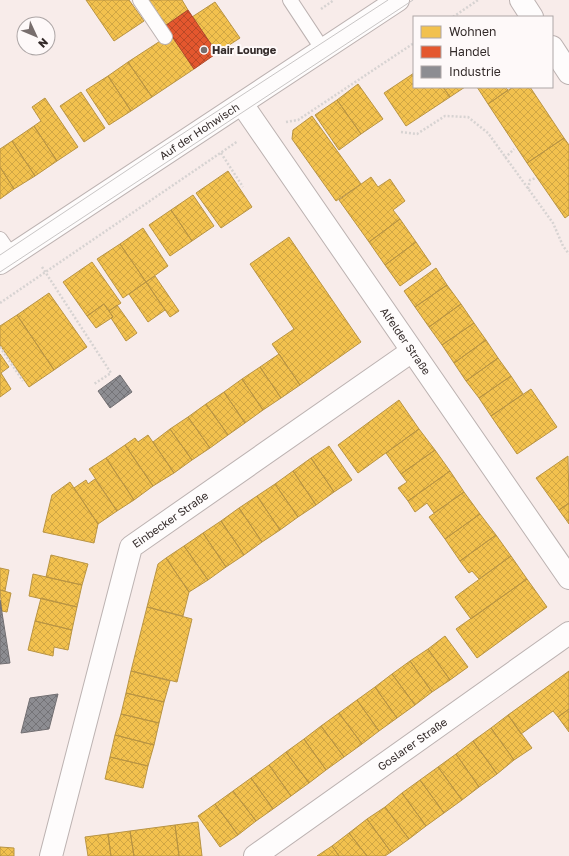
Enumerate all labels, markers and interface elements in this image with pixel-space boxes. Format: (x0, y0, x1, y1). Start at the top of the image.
north arrow (16, 16, 56, 56)
legend (413, 16, 553, 88)
text: Wohnen (449, 24, 496, 39)
text: N (36, 36, 51, 51)
place label: Hair Lounge (212, 43, 277, 56)
text: Handel (449, 44, 491, 59)
marker: Hair Lounge (199, 45, 209, 55)
text: Industrie (449, 64, 501, 79)
street label: Auf der Hohwisch (157, 100, 241, 162)
street label: Alfelder Straße (378, 305, 434, 377)
street label: Einbecker Straße (130, 488, 210, 550)
street label: Goslarer Straße (375, 715, 449, 773)

